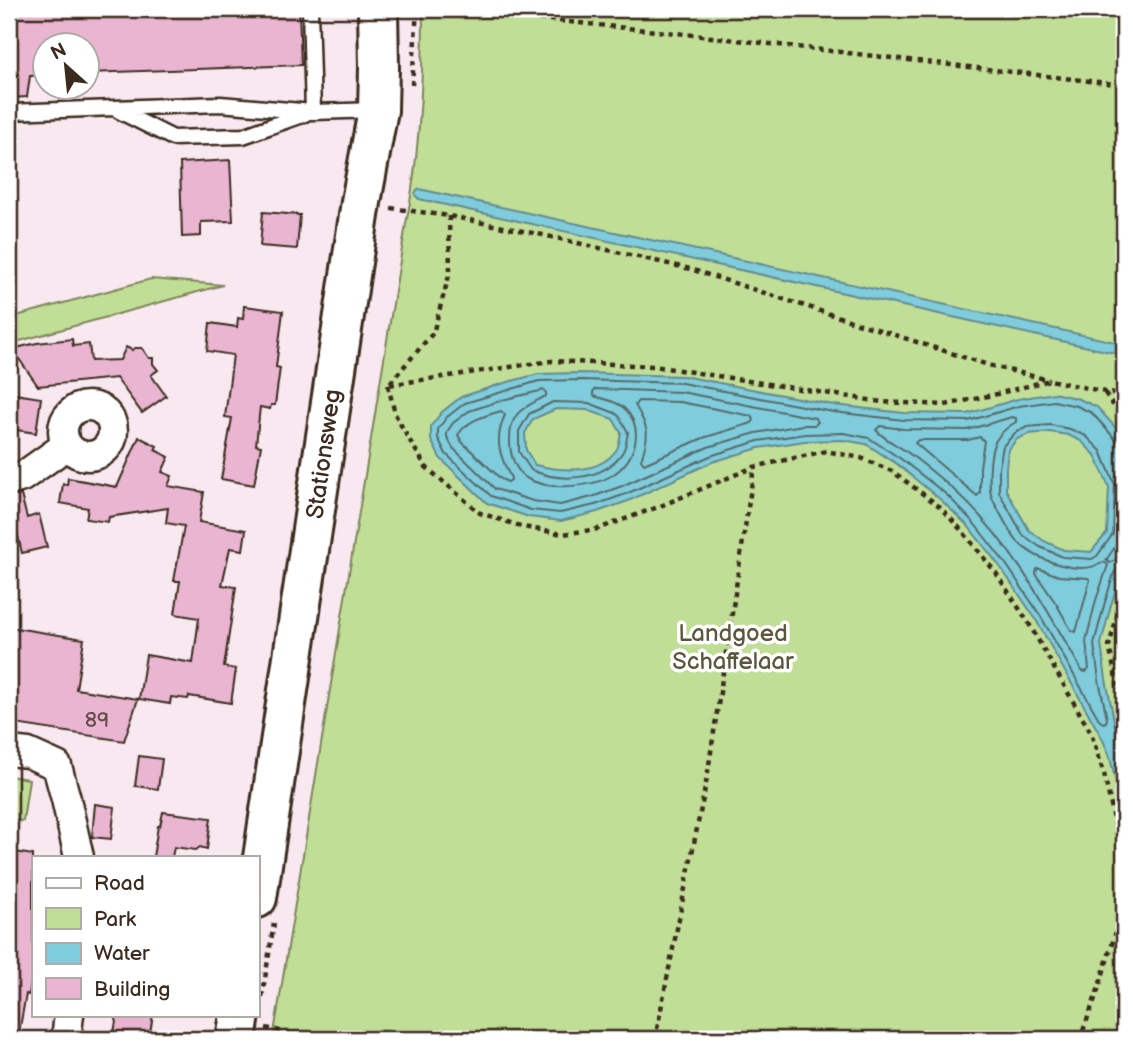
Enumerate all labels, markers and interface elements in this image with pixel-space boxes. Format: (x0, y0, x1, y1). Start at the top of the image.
north arrow (32, 32, 102, 102)
text: N (47, 39, 71, 66)
street label: Stationsweg (301, 387, 347, 521)
park label: Landgoed Schaffelaar (672, 619, 794, 676)
house number: 89 (85, 708, 109, 733)
legend (32, 856, 259, 1016)
text: Road (94, 871, 145, 896)
text: Park (94, 907, 137, 932)
text: Water (94, 941, 150, 966)
text: Building (94, 977, 170, 1002)

